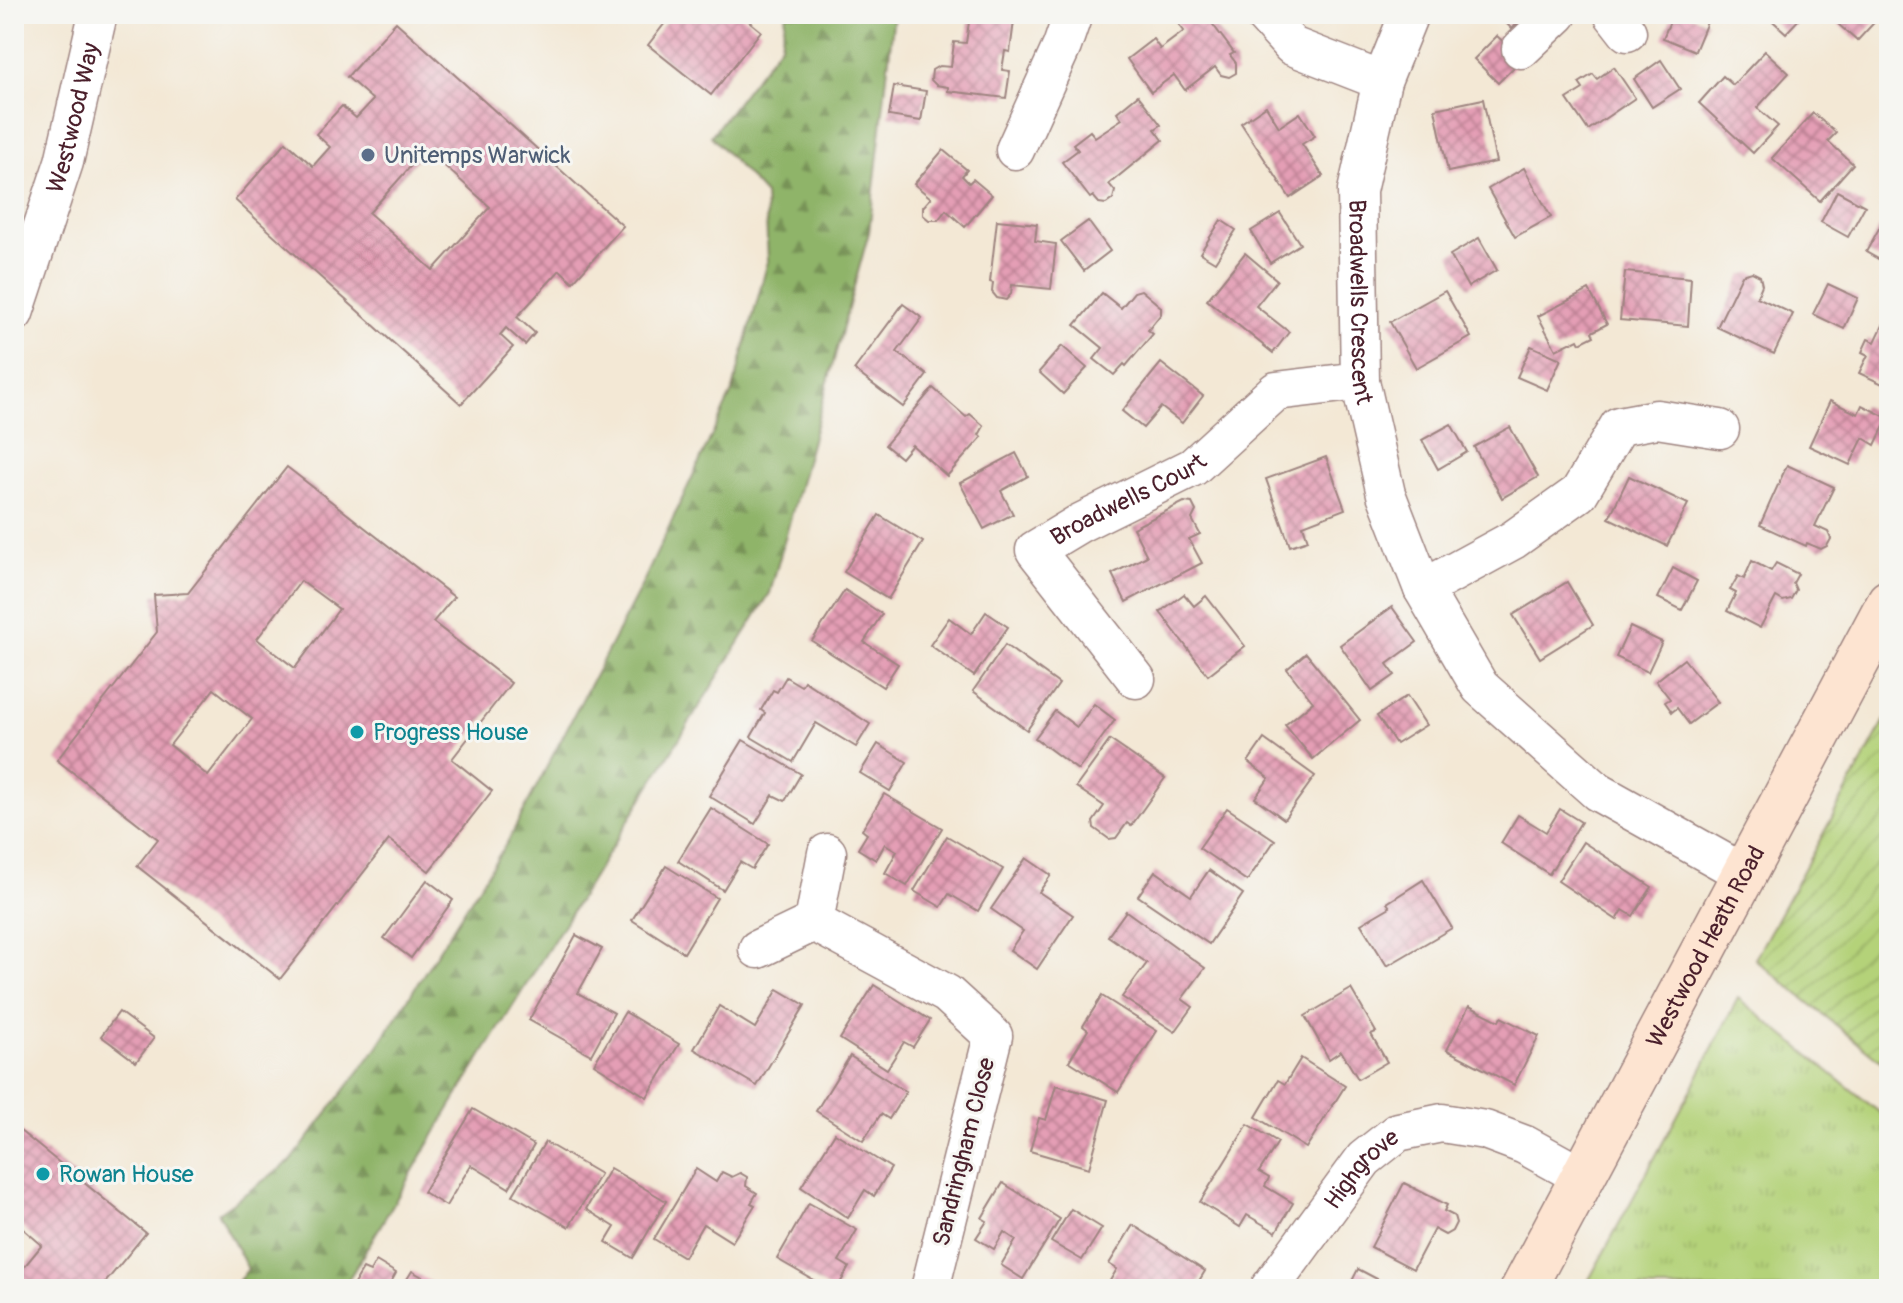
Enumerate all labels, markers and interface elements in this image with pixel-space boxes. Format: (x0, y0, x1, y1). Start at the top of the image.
street label: Westwood Way (40, 40, 105, 197)
place label: Unitemps Warwick (384, 141, 570, 170)
marker: Unitemps Warwick (359, 146, 377, 164)
street label: Broadwells Crescent (1343, 199, 1379, 407)
street label: Broadwells Court (1045, 447, 1213, 552)
place label: Progress House (373, 718, 528, 747)
marker: Progress House (348, 723, 366, 741)
street label: Westwood Heath Road (1640, 841, 1771, 1052)
street label: Sandringham Close (927, 1055, 1001, 1249)
street label: Highgrove (1318, 1122, 1405, 1215)
place label: Rowan House (59, 1160, 194, 1189)
marker: Rowan House (34, 1165, 52, 1183)

